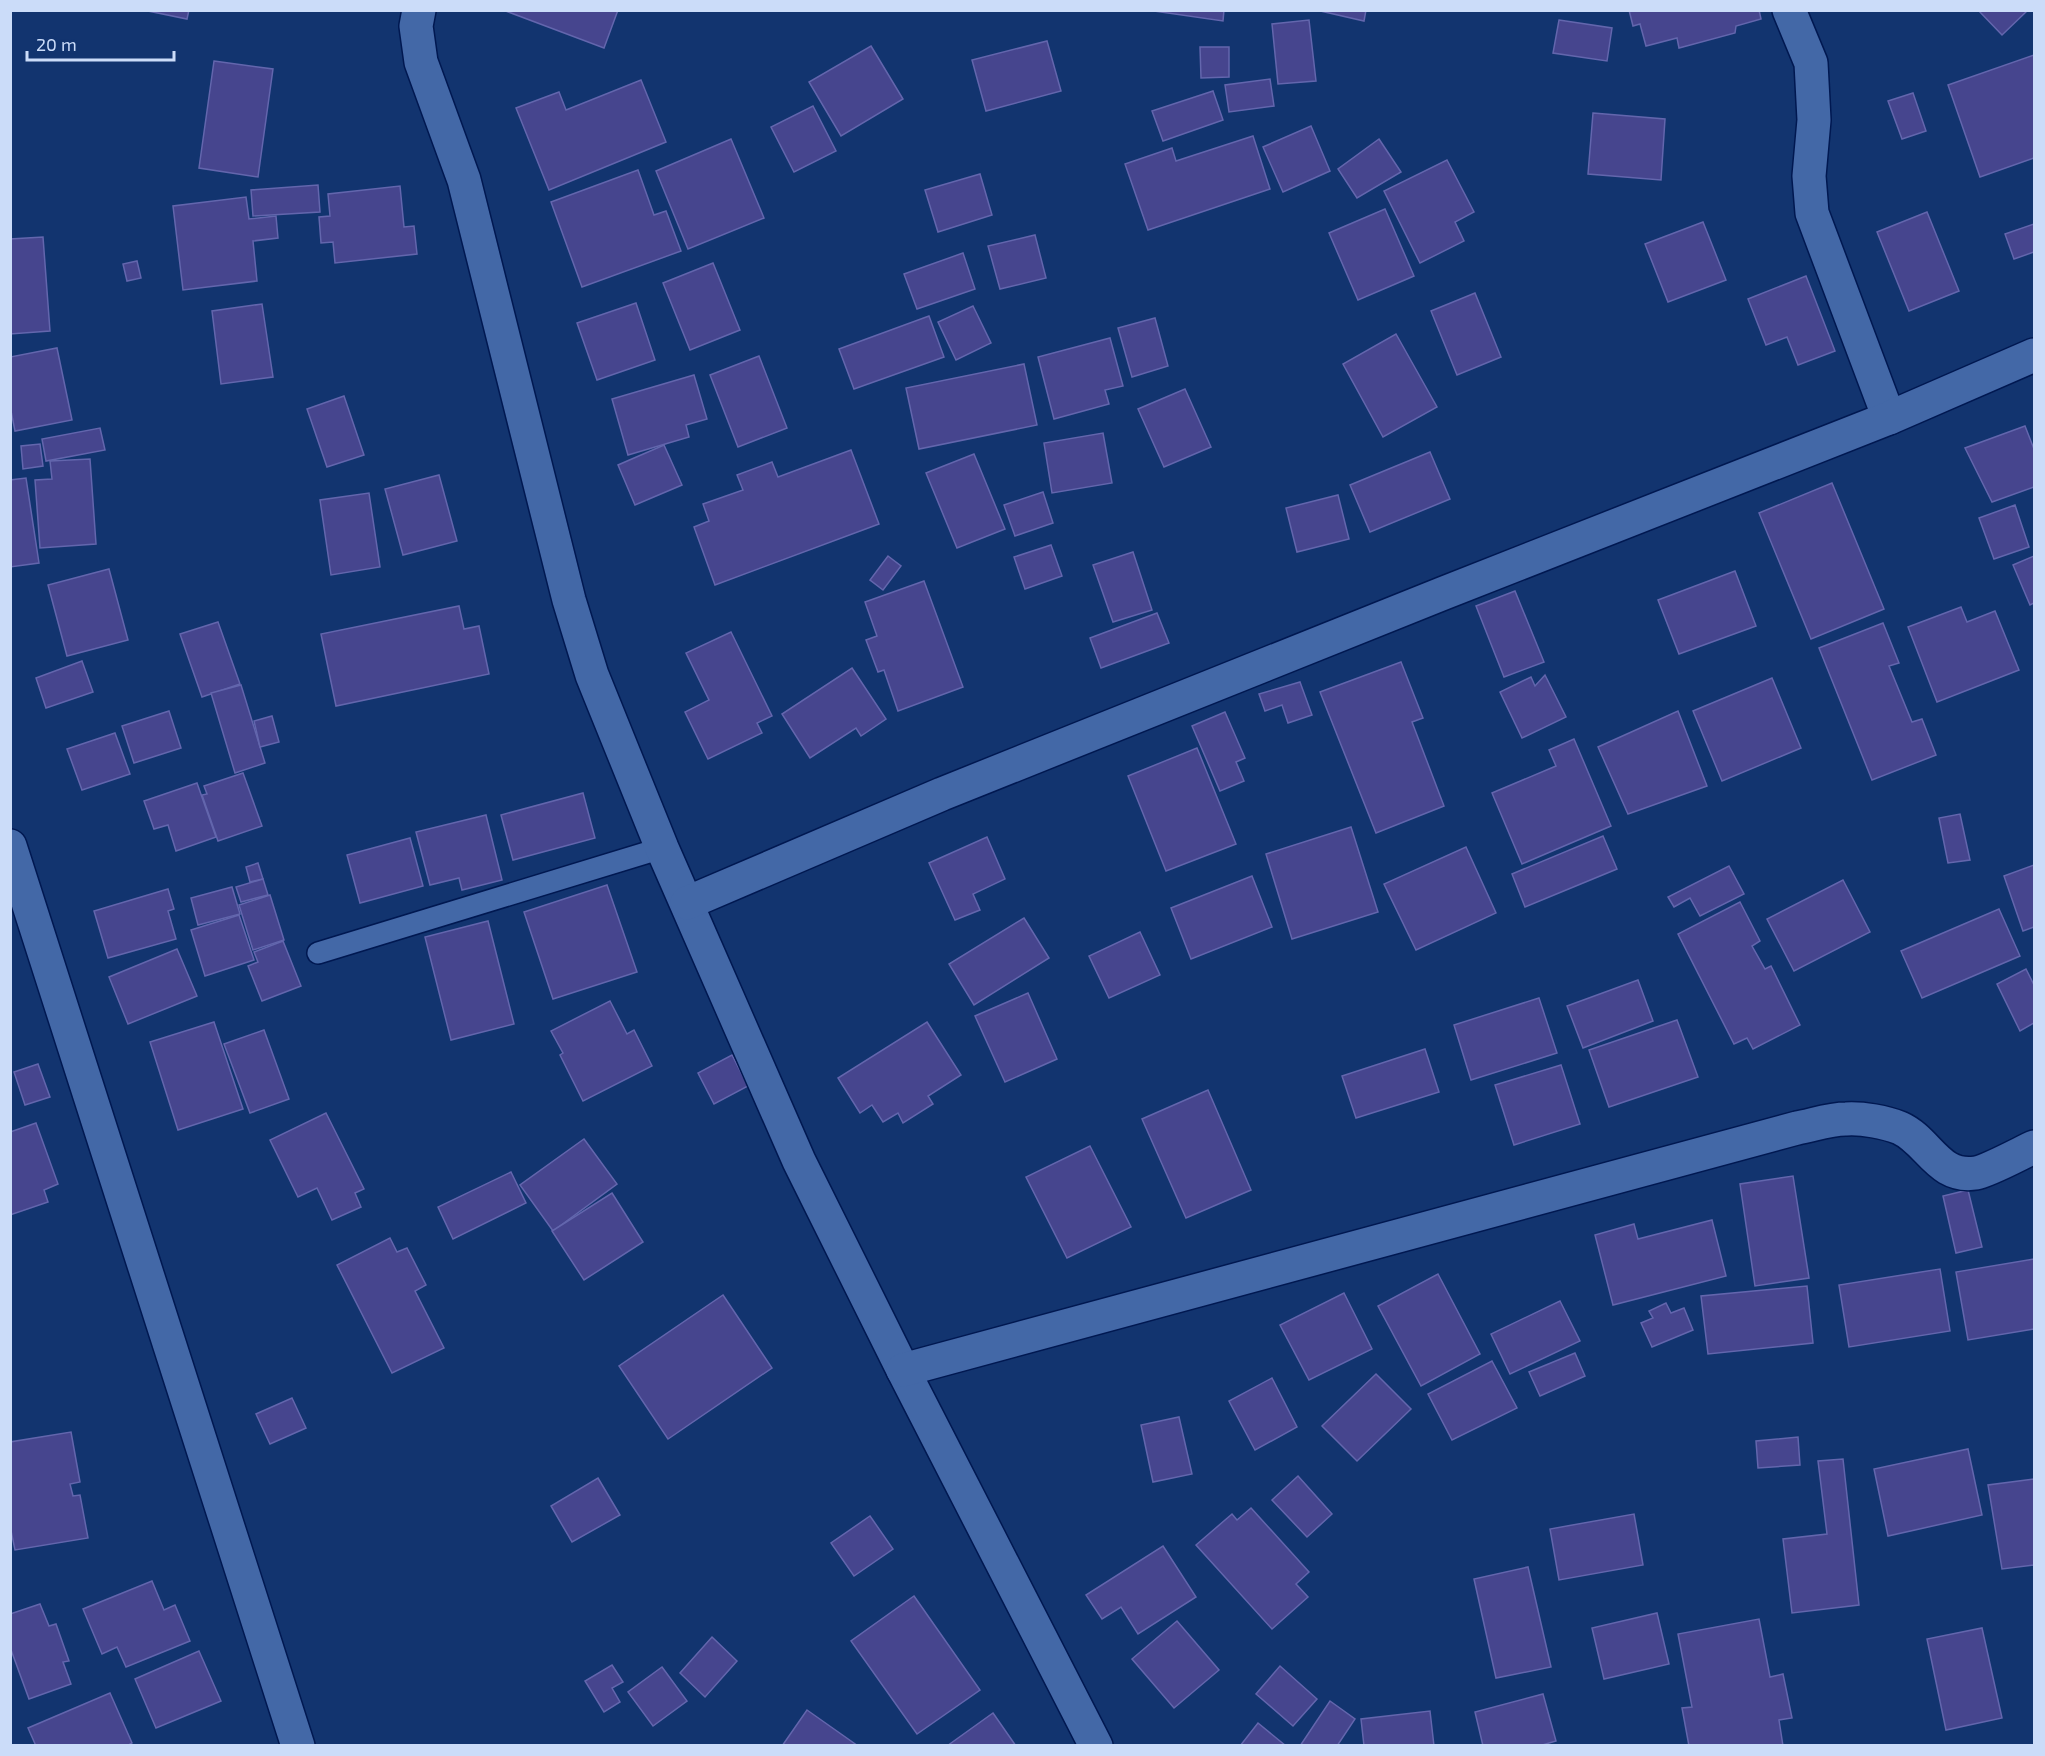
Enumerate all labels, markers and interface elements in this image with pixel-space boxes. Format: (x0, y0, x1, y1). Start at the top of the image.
scale bar (27, 24, 174, 62)
text: 20 m (36, 33, 77, 55)

